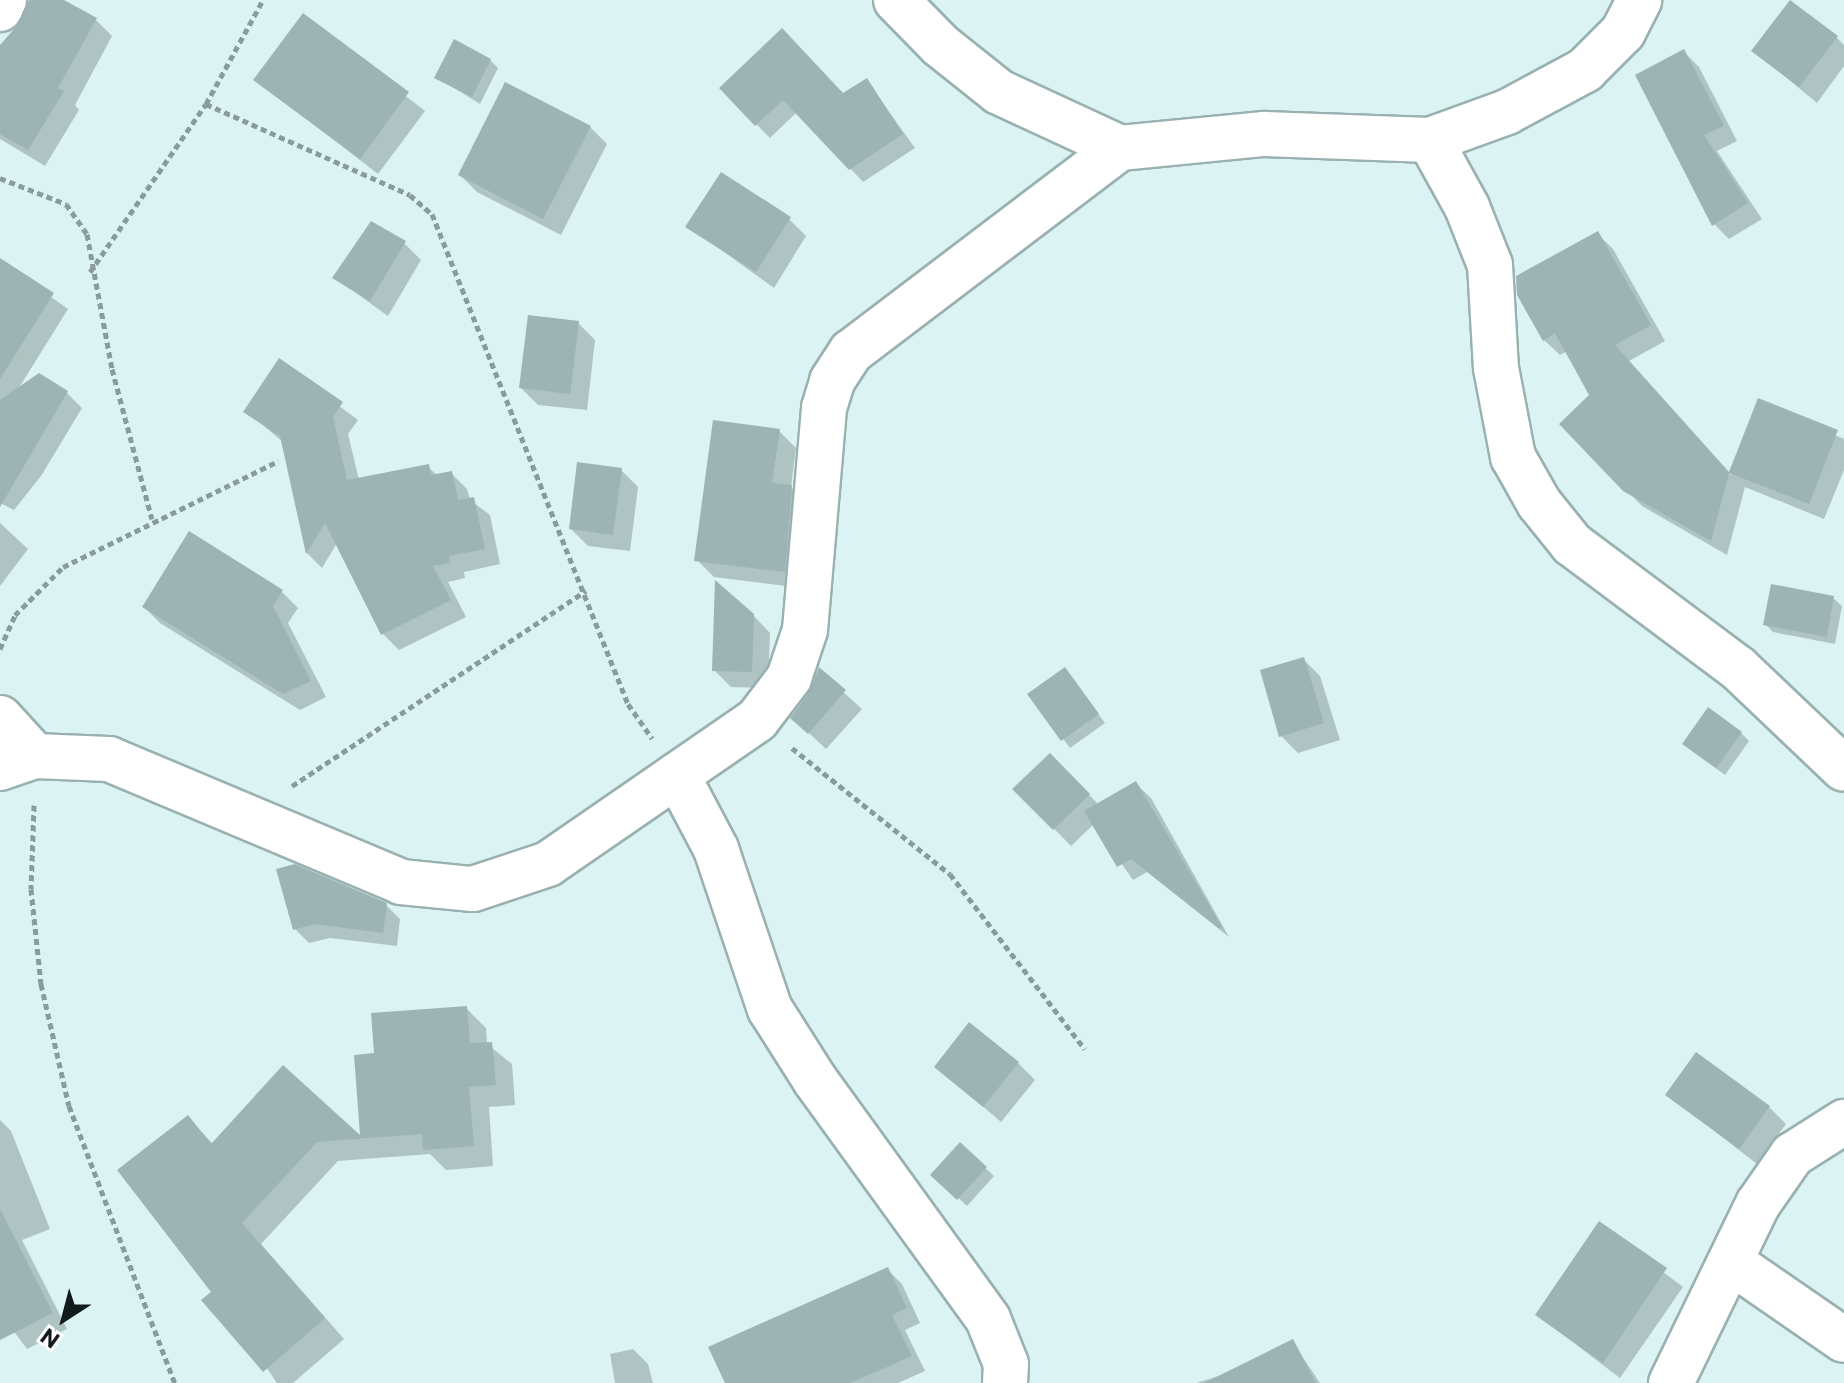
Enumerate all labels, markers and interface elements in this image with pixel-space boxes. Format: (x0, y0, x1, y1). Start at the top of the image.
north arrow (24, 1279, 104, 1359)
text: N (35, 1323, 64, 1355)

